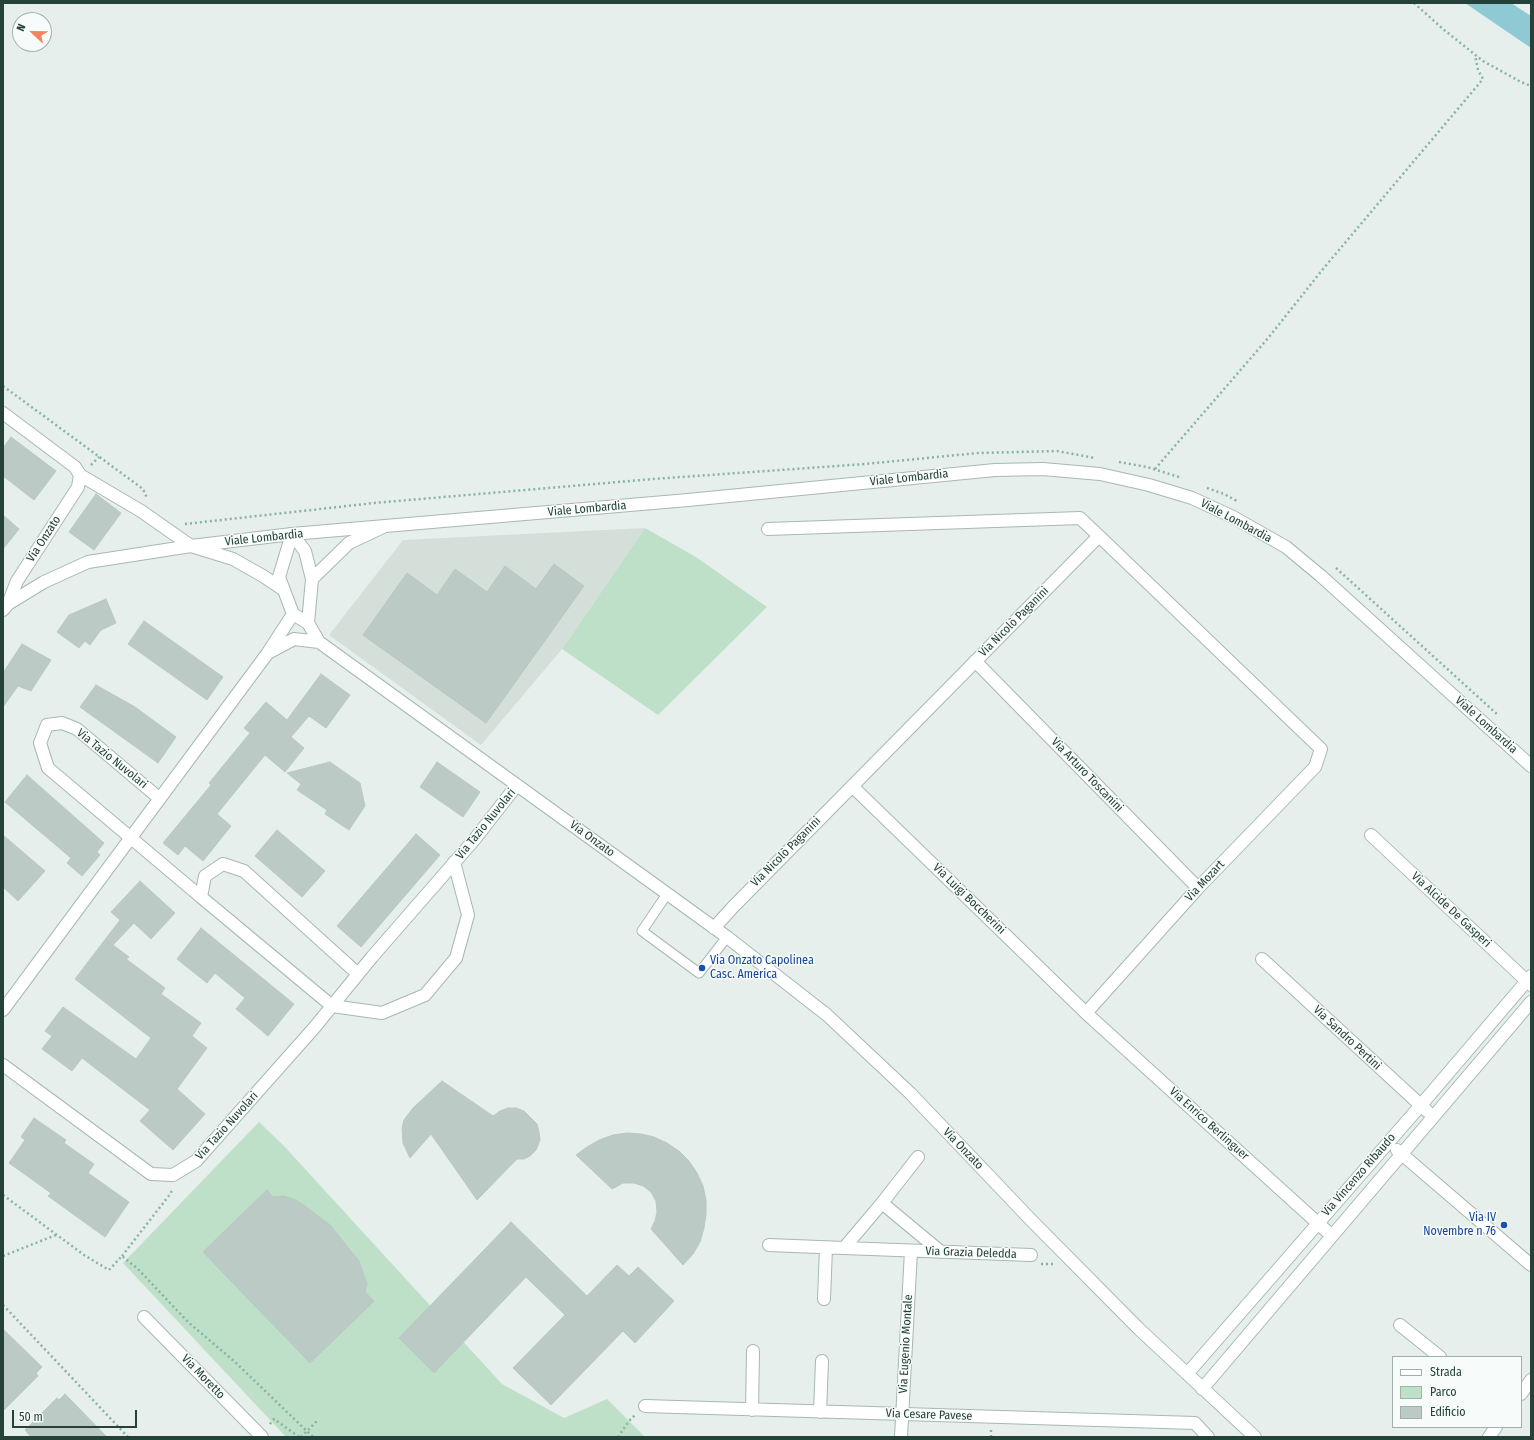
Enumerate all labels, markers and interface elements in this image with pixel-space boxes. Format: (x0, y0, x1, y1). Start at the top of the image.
north arrow (12, 12, 52, 52)
text: N (14, 22, 29, 33)
street label: Viale Lombardia (869, 467, 949, 489)
street label: Viale Lombardia (1198, 496, 1274, 546)
street label: Viale Lombardia (547, 498, 627, 520)
street label: Via Onzato (24, 513, 64, 565)
street label: Viale Lombardia (224, 527, 304, 549)
street label: Via Nicolò Paganini (976, 584, 1052, 660)
street label: Viale Lombardia (1452, 693, 1520, 757)
street label: Via Tazio Nuvolari (74, 726, 150, 792)
street label: Via Arturo Toscanini (1048, 735, 1126, 815)
street label: Via Tazio Nuvolari (453, 786, 519, 862)
street label: Via Nicolò Paganini (748, 814, 824, 890)
street label: Via Onzato (567, 818, 617, 860)
street label: Via Mozart (1182, 857, 1228, 905)
street label: Via Luigi Boccherini (930, 861, 1008, 937)
street label: Via Alcide De Gasperi (1408, 869, 1494, 951)
place label: Via Onzato Capolinea Casc. America (710, 954, 814, 982)
marker: Via Onzato Capolinea Casc. America (697, 963, 707, 973)
street label: Via Sandro Pertini (1310, 1003, 1384, 1073)
street label: Via Enrico Berlinguer (1166, 1085, 1252, 1163)
street label: Via Tazio Nuvolari (193, 1089, 261, 1163)
street label: Via Onzato (940, 1125, 986, 1173)
street label: Via Vincenzo Ribaudo (1319, 1131, 1399, 1219)
place label: Via IV Novembre n 76 (1423, 1211, 1496, 1239)
marker: Via IV Novembre n 76 (1499, 1220, 1509, 1230)
street label: Via Grazia Deledda (925, 1244, 1017, 1262)
street label: Via Eugenio Montale (896, 1294, 916, 1394)
street label: Via Moretto (178, 1352, 228, 1402)
legend (1392, 1356, 1522, 1428)
text: Strada (1430, 1365, 1462, 1379)
text: Parco (1430, 1385, 1457, 1399)
scale bar (14, 1402, 139, 1428)
text: Edificio (1430, 1405, 1466, 1419)
street label: Via Cesare Pavese (885, 1406, 973, 1424)
text: 50 m (19, 1410, 43, 1424)

